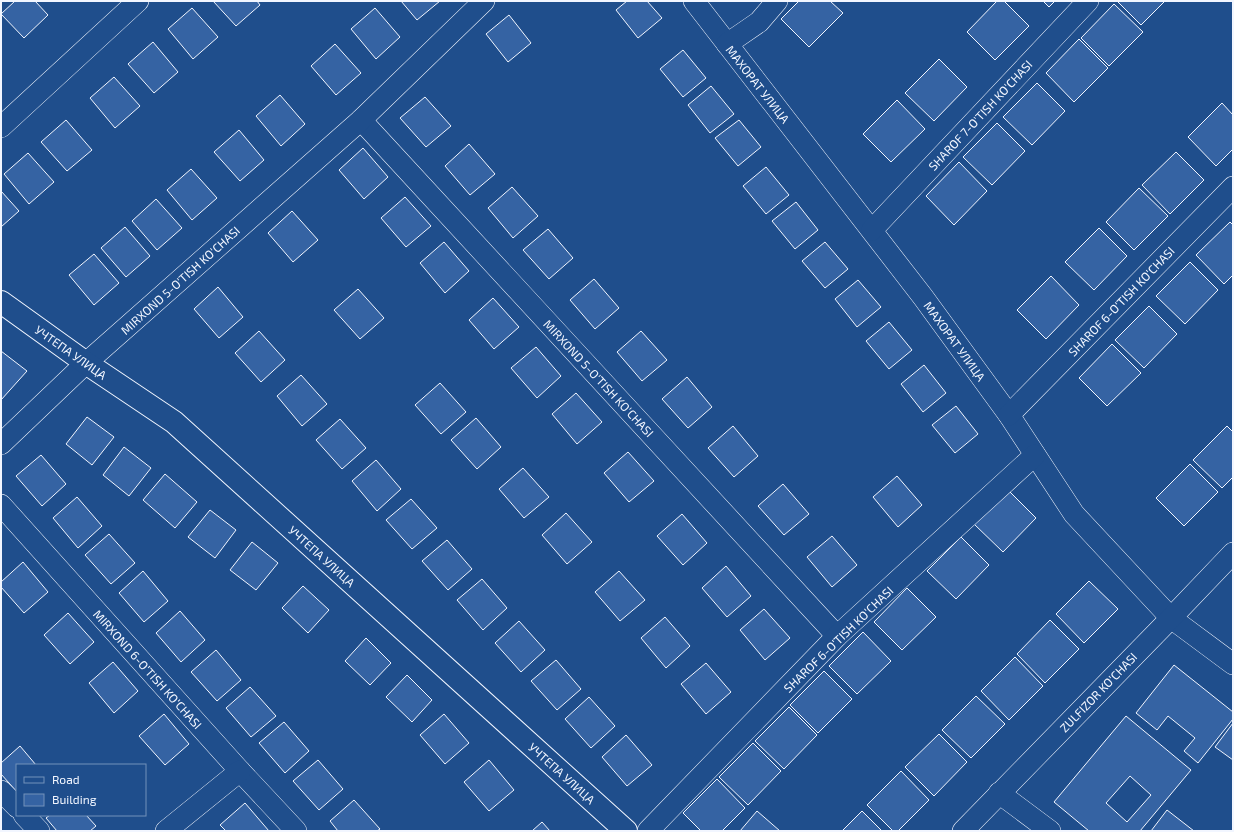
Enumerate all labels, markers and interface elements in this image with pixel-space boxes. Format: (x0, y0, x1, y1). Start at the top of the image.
street label: МАХОРАТ УЛИЦА (723, 42, 793, 126)
street label: SHAROF 7-O'TISH KO'CHASI (925, 57, 1035, 173)
street label: MIRXOND 5-O'TISH KO'CHASI (118, 223, 242, 337)
street label: SHAROF 6-O'TISH KO'CHASI (1065, 243, 1177, 359)
street label: МАХОРАТ УЛИЦА (921, 299, 989, 384)
street label: MIRXOND 5-O'TISH KO'CHASI (541, 317, 657, 439)
street label: УЧТЕПА УЛИЦА (32, 322, 110, 382)
street label: УЧТЕПА УЛИЦА (286, 523, 358, 590)
street label: SHAROF 6-O'TISH KO'CHASI (780, 583, 896, 695)
street label: MIRXOND 6-O'TISH KO'CHASI (91, 607, 205, 731)
street label: ZULFIZOR KO'CHASI (1057, 649, 1139, 735)
street label: УЧТЕПА УЛИЦА (526, 740, 598, 807)
legend (16, 764, 146, 816)
text: Road (52, 772, 80, 786)
text: Building (52, 792, 97, 806)

